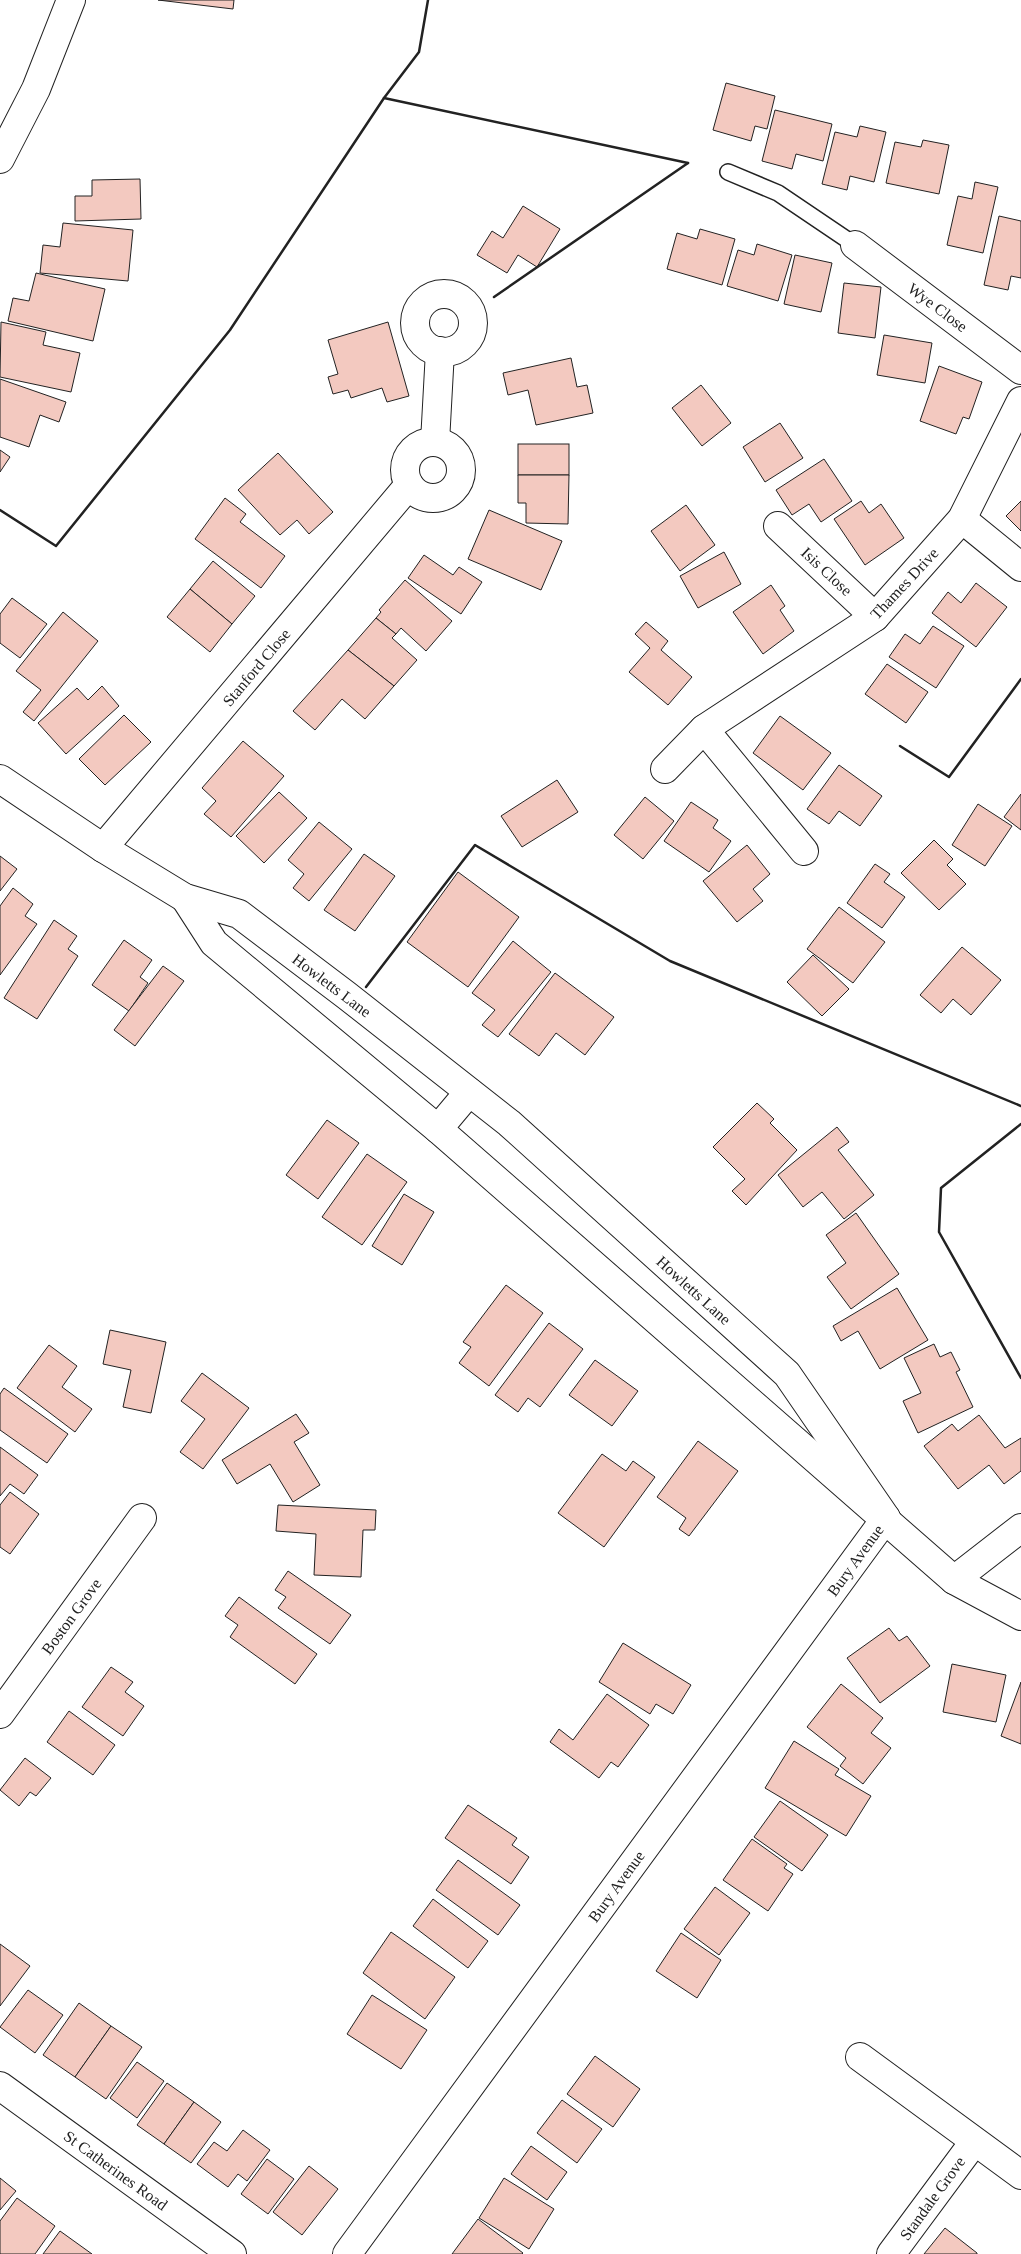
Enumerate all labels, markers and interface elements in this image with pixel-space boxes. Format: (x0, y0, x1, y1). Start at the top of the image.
street label: Wye Close (904, 280, 971, 336)
street label: Isis Close (798, 544, 855, 599)
street label: Thames Drive (867, 544, 942, 622)
street label: Stanford Close (219, 625, 294, 709)
street label: Howletts Lane (289, 950, 374, 1020)
street label: Howletts Lane (653, 1253, 734, 1328)
street label: Bury Avenue (824, 1521, 888, 1600)
street label: Boston Grove (38, 1575, 105, 1657)
street label: Bury Avenue (585, 1847, 649, 1926)
street label: St Catherines Road (61, 2127, 171, 2214)
street label: Standale Grove (896, 2153, 968, 2243)

